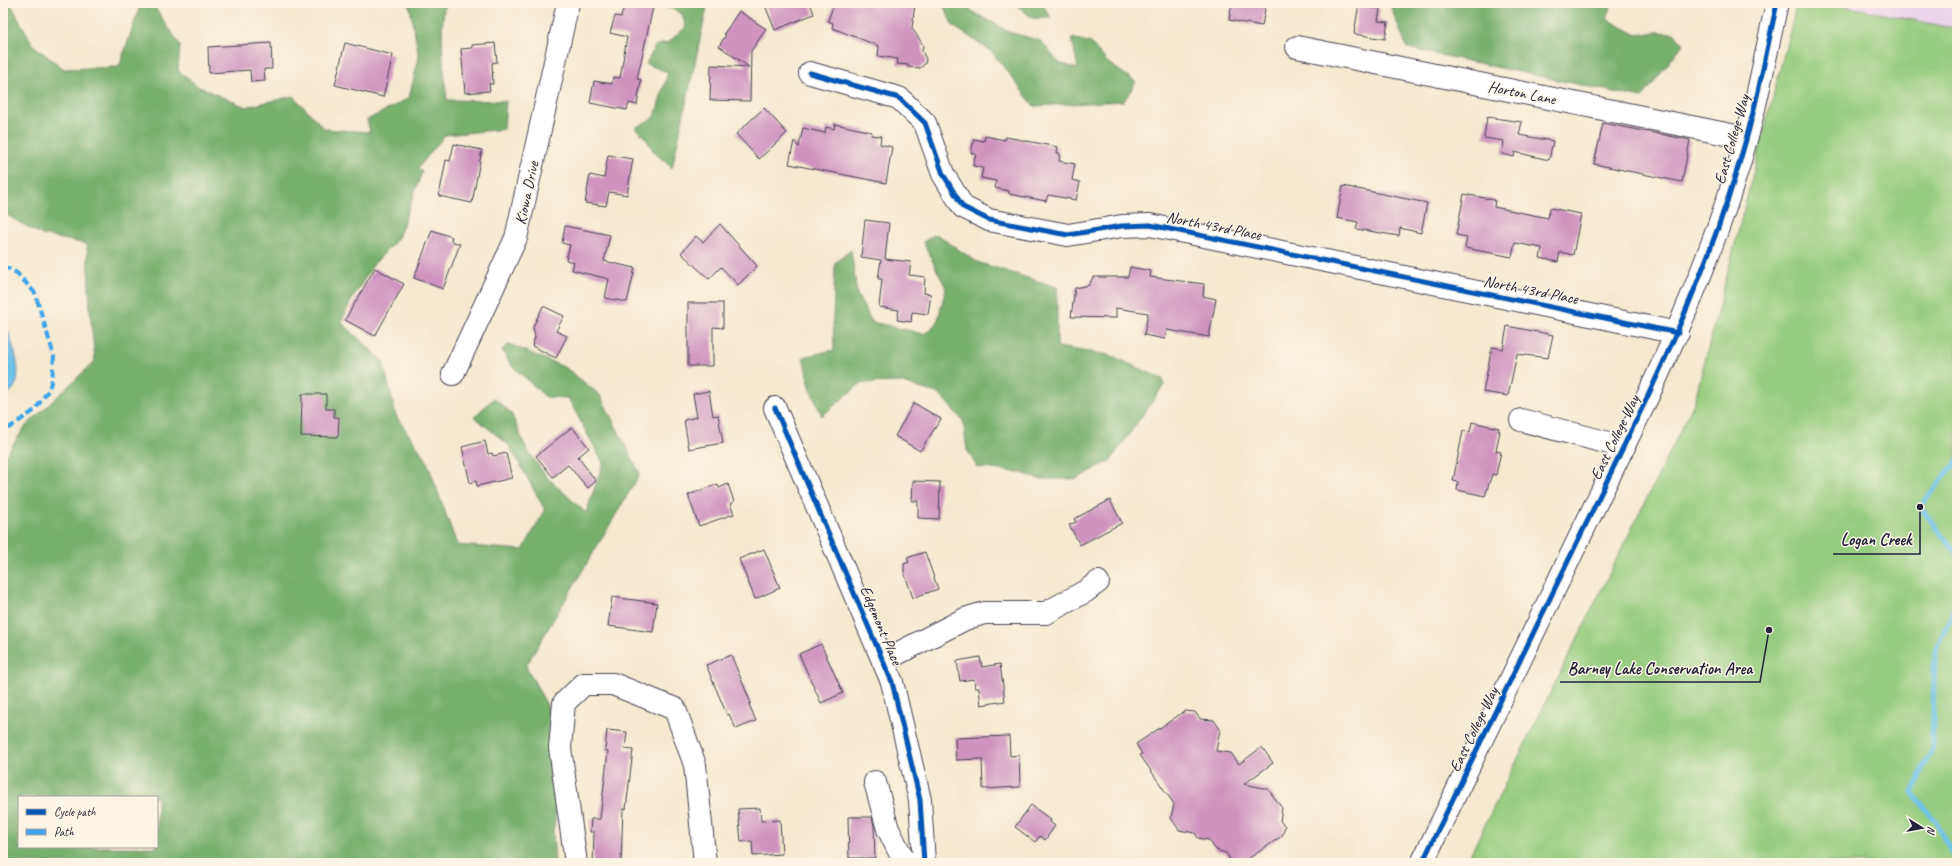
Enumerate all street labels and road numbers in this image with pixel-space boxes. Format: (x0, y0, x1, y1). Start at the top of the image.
street label: Horton Lane (1486, 77, 1559, 110)
street label: East College Way (1710, 91, 1755, 186)
street label: Kiowa Drive (511, 158, 544, 227)
street label: North 43rd Place (1165, 207, 1264, 245)
street label: North 43rd Place (1482, 271, 1581, 309)
street label: East College Way (1586, 390, 1645, 483)
street label: Edgemont Place (855, 583, 907, 670)
street label: East College Way (1445, 682, 1504, 775)

